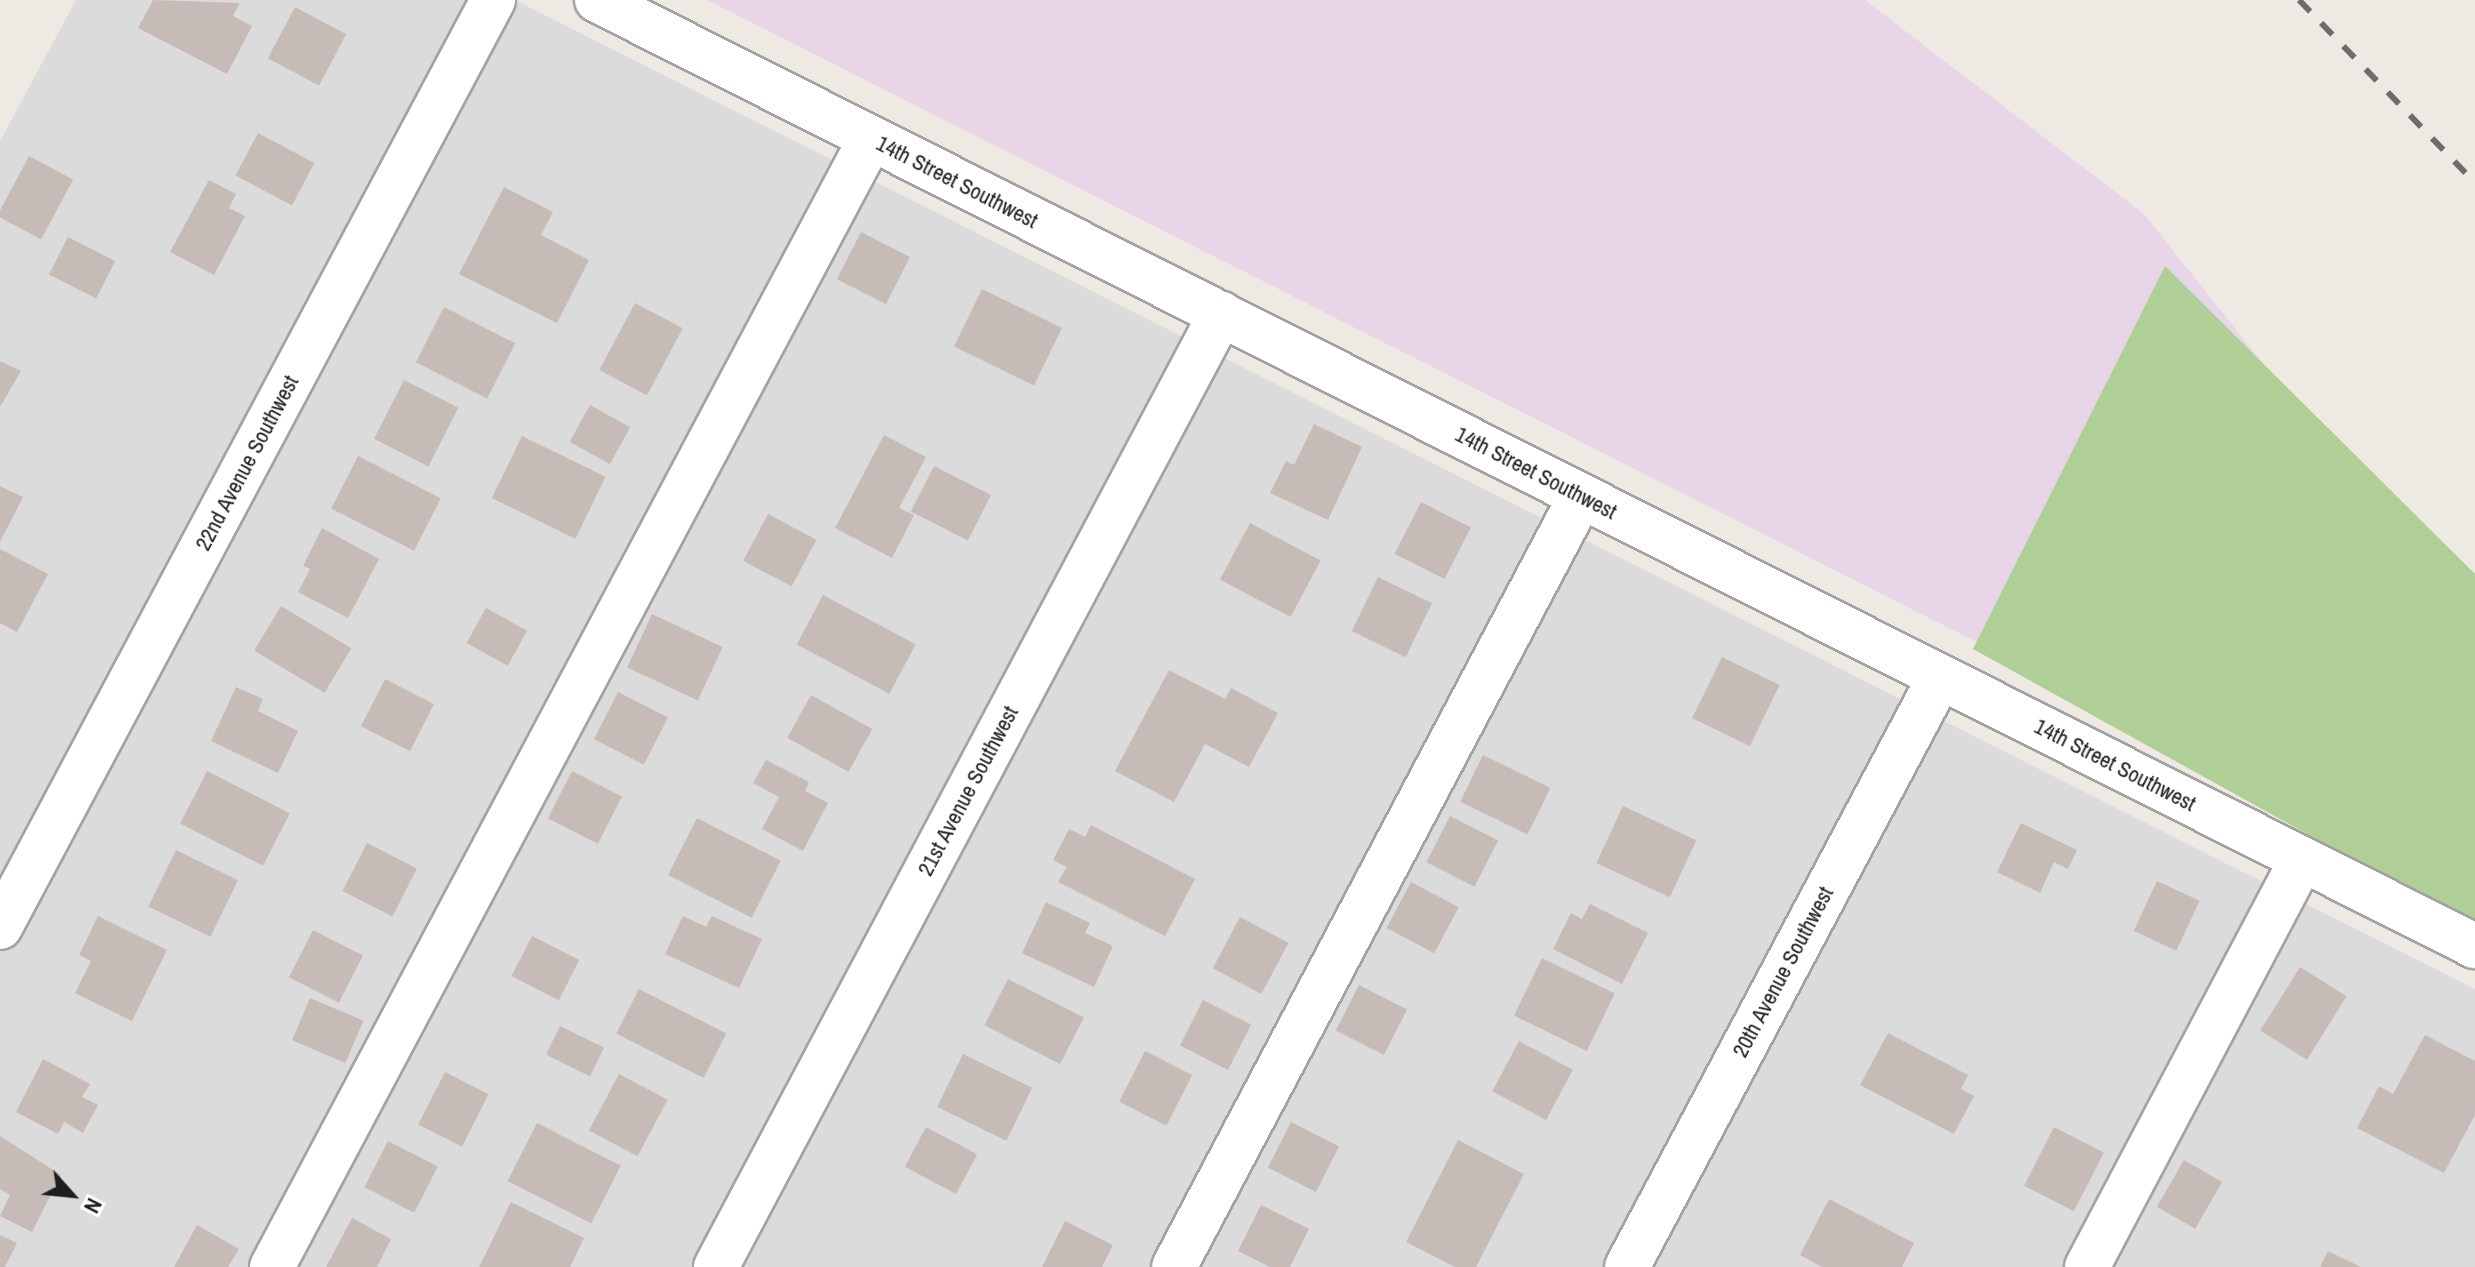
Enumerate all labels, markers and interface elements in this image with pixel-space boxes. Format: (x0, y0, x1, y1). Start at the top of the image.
street label: 14th Street Southwest (872, 130, 1042, 234)
street label: 22nd Avenue Southwest (190, 371, 304, 555)
street label: 14th Street Southwest (1451, 421, 1621, 525)
street label: 21st Avenue Southwest (912, 701, 1024, 881)
street label: 14th Street Southwest (2030, 713, 2200, 817)
street label: 20th Avenue Southwest (1727, 882, 1839, 1062)
north arrow (32, 1155, 112, 1235)
text: N (77, 1193, 110, 1219)

